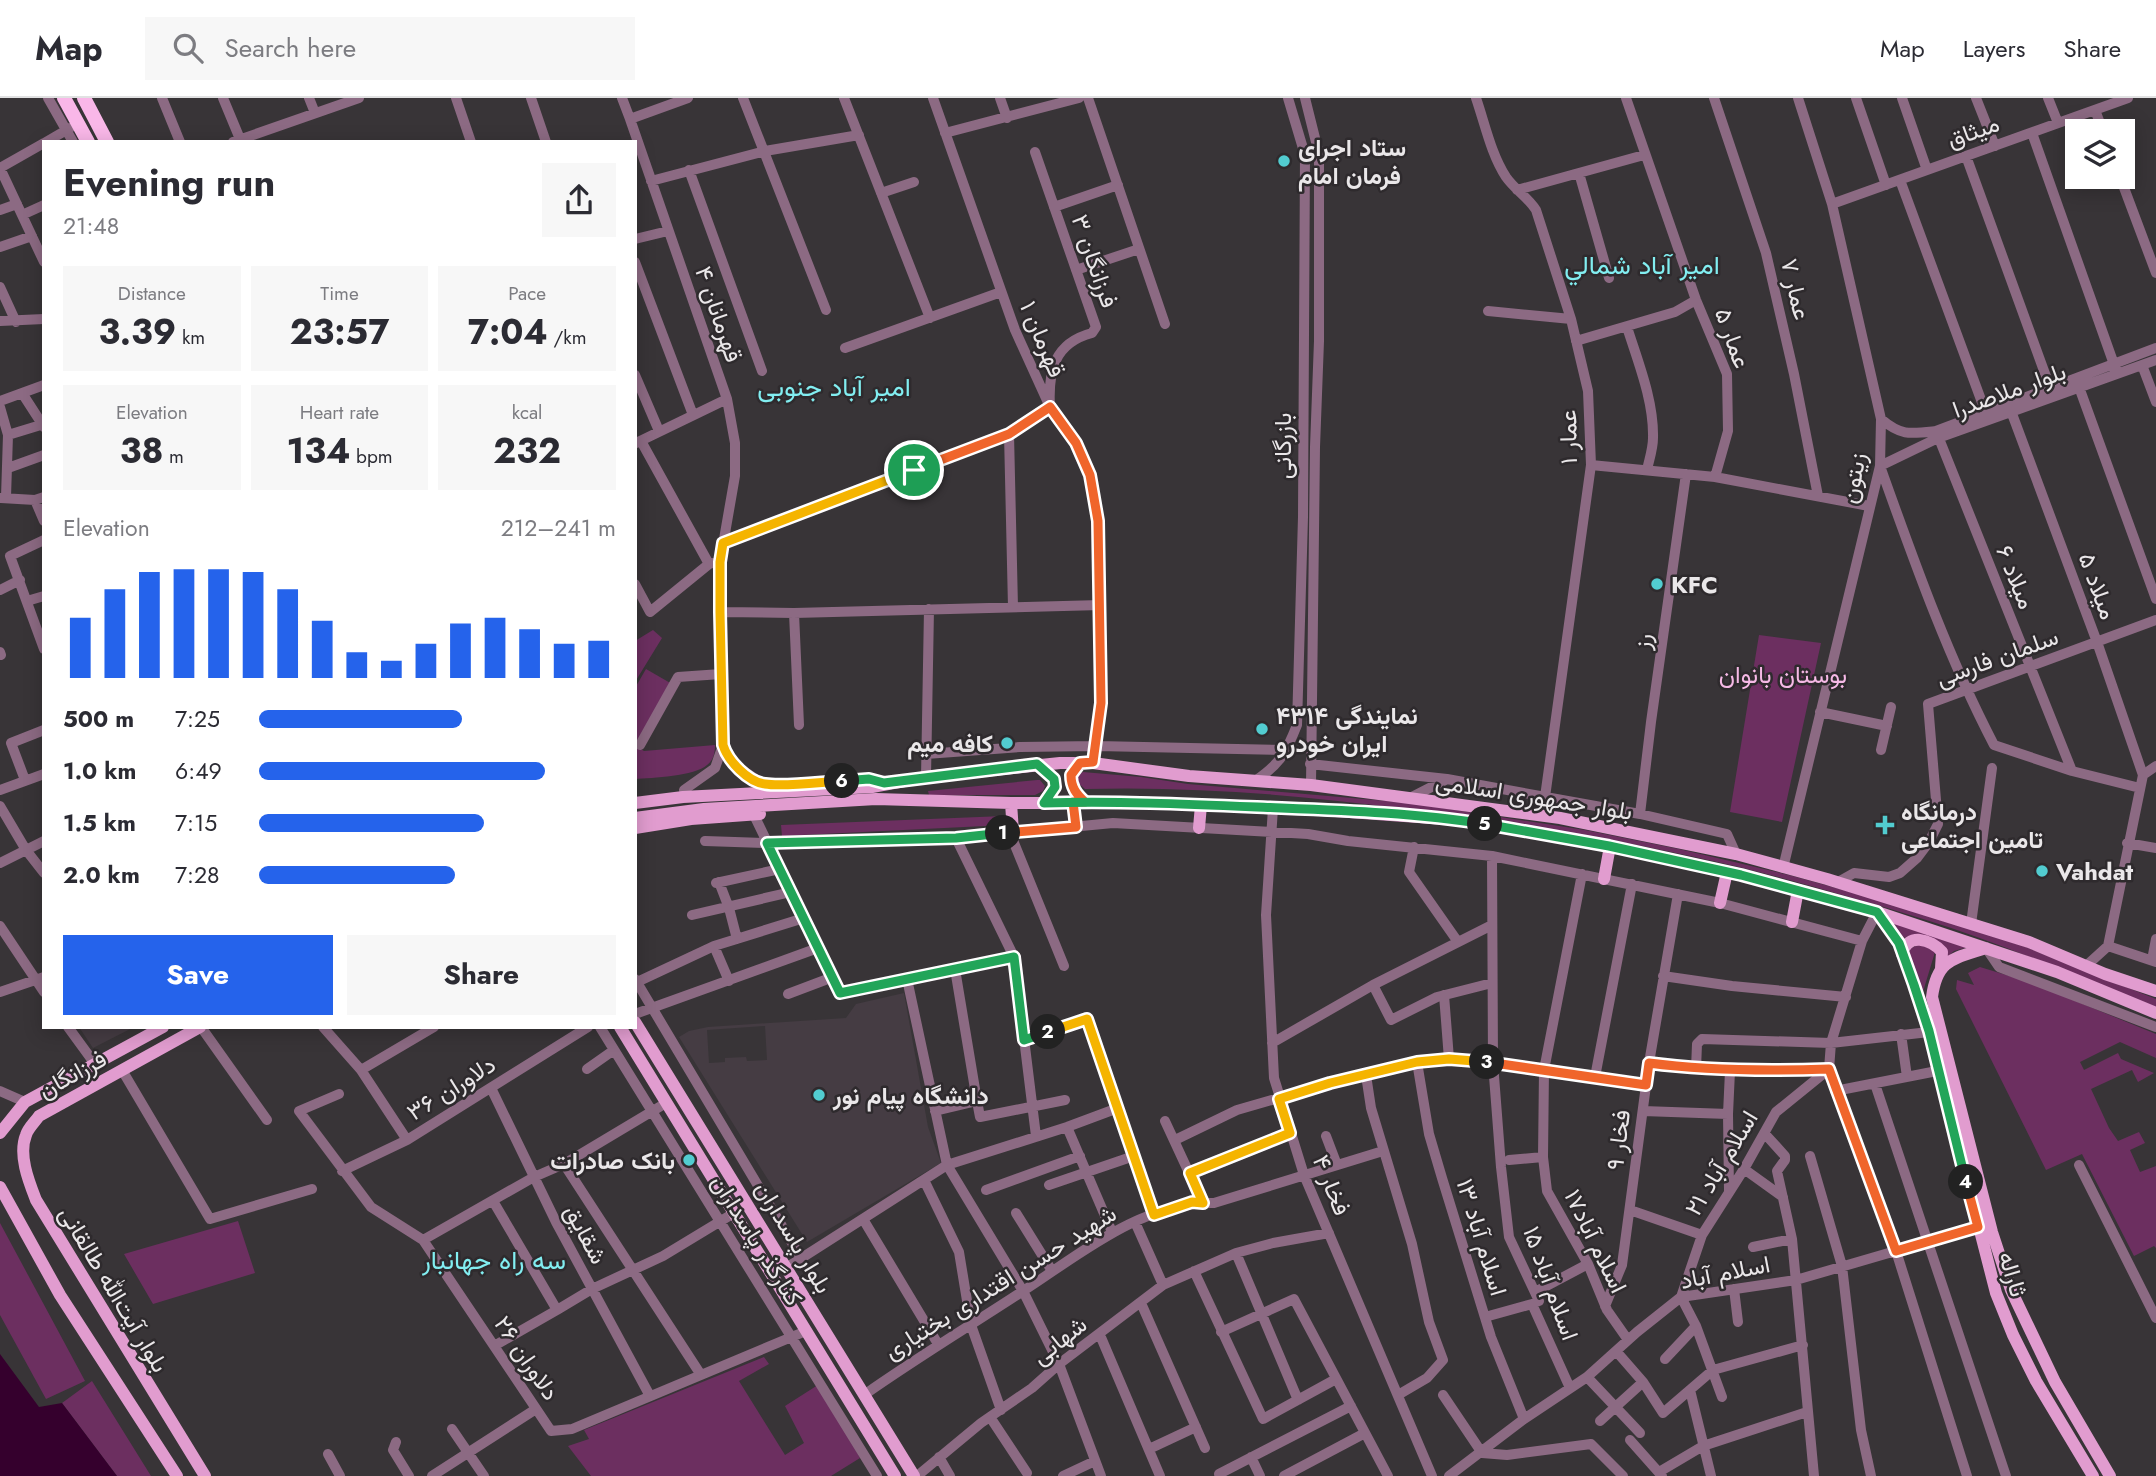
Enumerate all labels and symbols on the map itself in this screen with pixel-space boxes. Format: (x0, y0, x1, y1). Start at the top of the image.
street label: میثاق (1942, 105, 2004, 157)
place label: ستاد اجرای فرمان امام (1298, 130, 1406, 193)
marker: ستاد اجرای فرمان امام (1276, 153, 1292, 169)
street label: فرزانگان ۳ (1063, 210, 1127, 312)
district label: امیر آباد شمالي (1564, 246, 1720, 286)
street label: عمار ۷ (1772, 255, 1820, 323)
street label: قهرمانان ۴ (686, 261, 752, 367)
street label: قهرمان ۱ (1011, 295, 1075, 383)
street label: عمار ۵ (1706, 303, 1760, 373)
street label: بلوار ملاصدرا (1947, 353, 2071, 427)
district label: امير آباد جنوبی (757, 368, 911, 406)
street label: عمار ۱ (1550, 409, 1586, 465)
street label: بازرگانی (1265, 413, 1300, 479)
pin (884, 440, 944, 500)
street label: زیتون (1831, 450, 1875, 506)
street label: میلاد ۶ (1987, 540, 2045, 614)
street label: میلاد ۵ (2070, 548, 2126, 624)
place label: KFC (1671, 567, 1718, 602)
marker: KFC (1649, 576, 1665, 592)
street label: سلمان فارسی (1931, 619, 2063, 695)
street label: رز (1623, 630, 1661, 653)
park label: بوستان بانوان (1719, 657, 1847, 692)
place label: نمایندگی ۴۳۱۴ ایران خودرو (1276, 698, 1418, 761)
marker: نمایندگی ۴۳۱۴ ایران خودرو (1254, 721, 1270, 737)
place label: کافه میم (907, 726, 993, 761)
marker: کافه میم (999, 735, 1015, 751)
street label: بلوار جمهوری اسلامی (1433, 763, 1635, 829)
pin: 6 (824, 764, 860, 798)
place label: درمانگاه تامین اجتماعی (1901, 794, 2043, 857)
pin: 5 (1468, 806, 1502, 842)
marker: درمانگاه تامین اجتماعی (1875, 815, 1895, 835)
pin: 1 (986, 816, 1020, 850)
place label: Vahdat (2055, 854, 2134, 889)
marker: Vahdat (2034, 863, 2050, 879)
pin: 2 (1030, 1014, 1066, 1049)
street label: فرزانگان (31, 1041, 113, 1107)
pin: 3 (1470, 1044, 1504, 1080)
street label: دلاوران ۳۶ (400, 1047, 502, 1129)
place label: دانشگاه پیام نور (832, 1078, 989, 1113)
marker: دانشگاه پیام نور (811, 1087, 827, 1103)
street label: اسلام آباد ۲۱ (1676, 1104, 1766, 1222)
street label: فخار ۹ (1597, 1108, 1639, 1172)
place label: بانک صادرات (550, 1143, 675, 1178)
street label: فخار ۴ (1304, 1149, 1360, 1221)
marker: بانک صادرات (681, 1152, 697, 1168)
pin: 4 (1948, 1164, 1983, 1200)
street label: کنارگذر پاسداران (703, 1167, 811, 1313)
street label: بلوار پاسداران (747, 1174, 841, 1300)
street label: اسلام آباد ۱۳ (1448, 1174, 1516, 1300)
street label: اسلام آباد۱۷ (1556, 1183, 1636, 1299)
street label: شهید حسن اقتداری بختیاری (877, 1196, 1123, 1368)
street label: شقایق (556, 1198, 616, 1270)
street label: بلوار آیت‌الله طالقانی (50, 1199, 178, 1379)
street label: اسلام آباد ۱۵ (1514, 1221, 1588, 1345)
district label: سه راه جهانبار (421, 1241, 566, 1279)
street label: اسلام آباد (1677, 1246, 1773, 1298)
street label: ثاراله (1990, 1247, 2036, 1301)
street label: شهابی (1024, 1307, 1094, 1373)
street label: دلاوران ۲۶ (486, 1309, 568, 1407)

